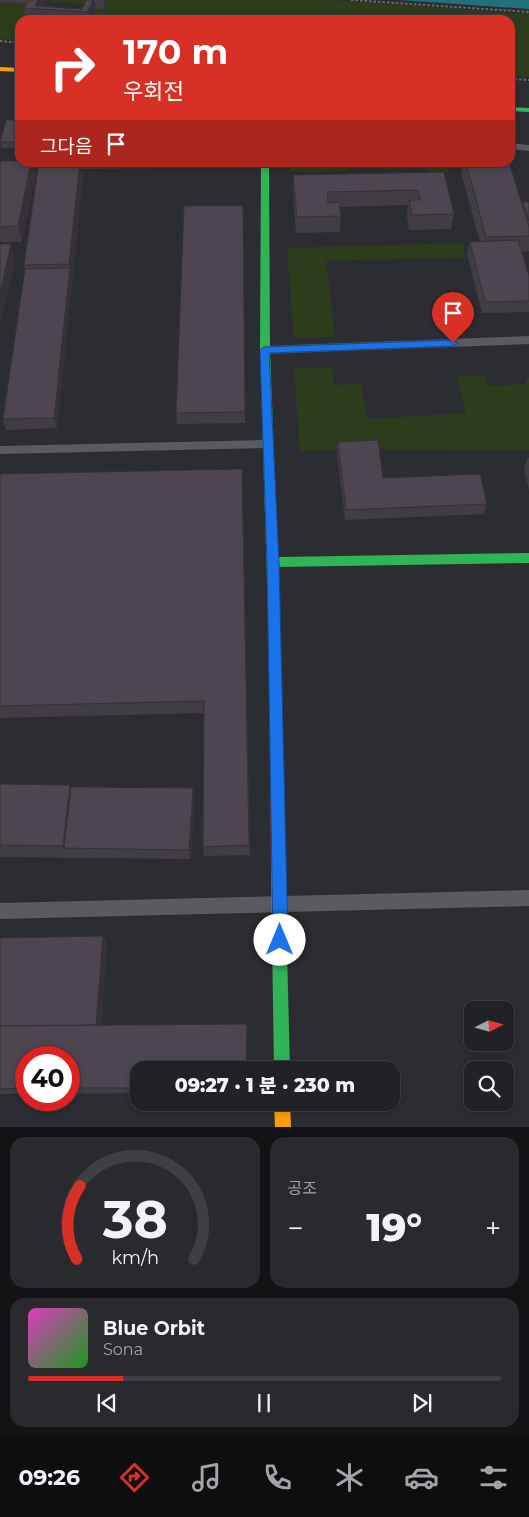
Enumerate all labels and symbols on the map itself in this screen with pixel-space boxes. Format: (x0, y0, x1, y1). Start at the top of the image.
pin (432, 292, 474, 343)
position arrow (253, 913, 305, 965)
north arrow (464, 1001, 514, 1051)
speed limit sign: 40 (15, 1046, 80, 1111)

